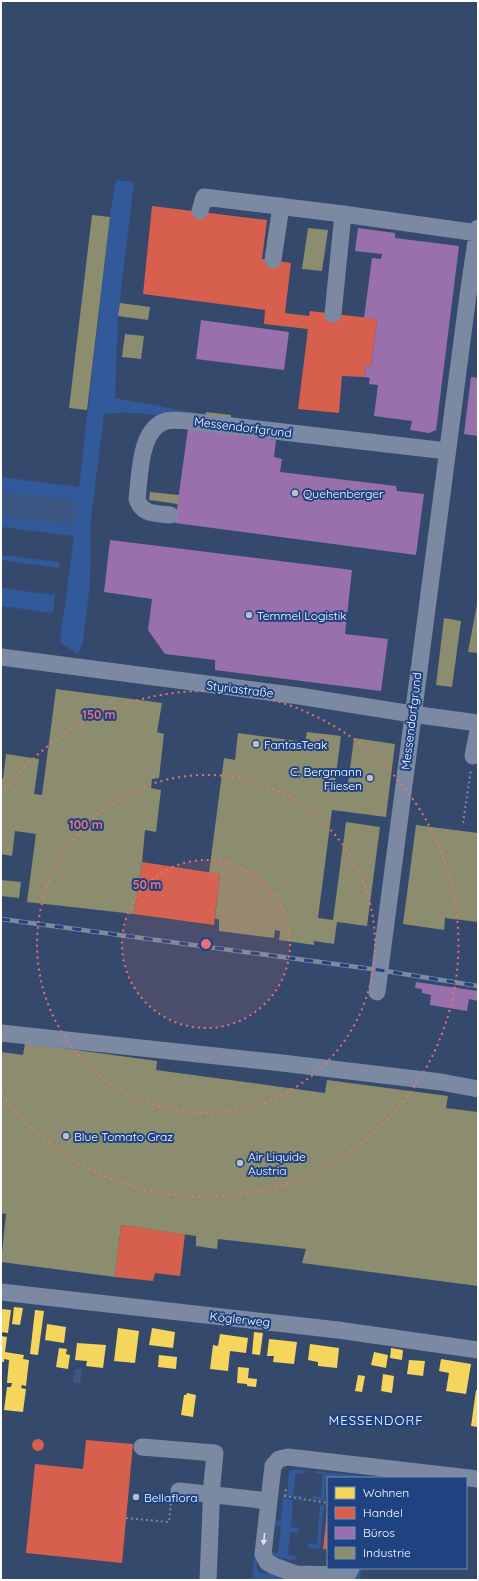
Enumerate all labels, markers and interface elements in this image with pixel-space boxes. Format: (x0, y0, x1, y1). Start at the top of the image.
street label: Messendorfgrund (193, 414, 293, 440)
place label: Quehenberger (303, 486, 384, 501)
marker: Quehenberger (290, 488, 300, 498)
place label: Temmel Logistik (257, 608, 347, 623)
marker: Temmel Logistik (244, 610, 254, 620)
street label: Messendorfgrund (398, 671, 424, 771)
street label: Styriastraße (206, 677, 275, 701)
text: 150 m (82, 707, 116, 722)
place label: FantasTeak (264, 737, 328, 752)
marker: FantasTeak (251, 739, 261, 749)
place label: C. Bergmann Fliesen (290, 764, 362, 793)
marker: C. Bergmann Fliesen (365, 773, 375, 783)
text: 100 m (69, 817, 103, 832)
text: 50 m (133, 877, 161, 892)
centre of rings (199, 937, 213, 951)
place label: Blue Tomato Graz (74, 1129, 173, 1144)
marker: Blue Tomato Graz (61, 1131, 71, 1141)
place label: Air Liquide Austria (248, 1149, 306, 1178)
marker: Air Liquide Austria (235, 1158, 245, 1168)
street label: Köglerweg (209, 1308, 271, 1330)
district label: MESSENDORF (329, 1412, 423, 1428)
legend (327, 1477, 467, 1569)
text: Wohnen (363, 1485, 409, 1500)
place label: Bellaflora (144, 1490, 197, 1505)
marker: Bellaflora (131, 1492, 141, 1502)
text: Handel (363, 1505, 403, 1520)
text: Büros (363, 1525, 395, 1540)
one-way arrow (261, 1533, 268, 1545)
text: Industrie (363, 1545, 411, 1560)

